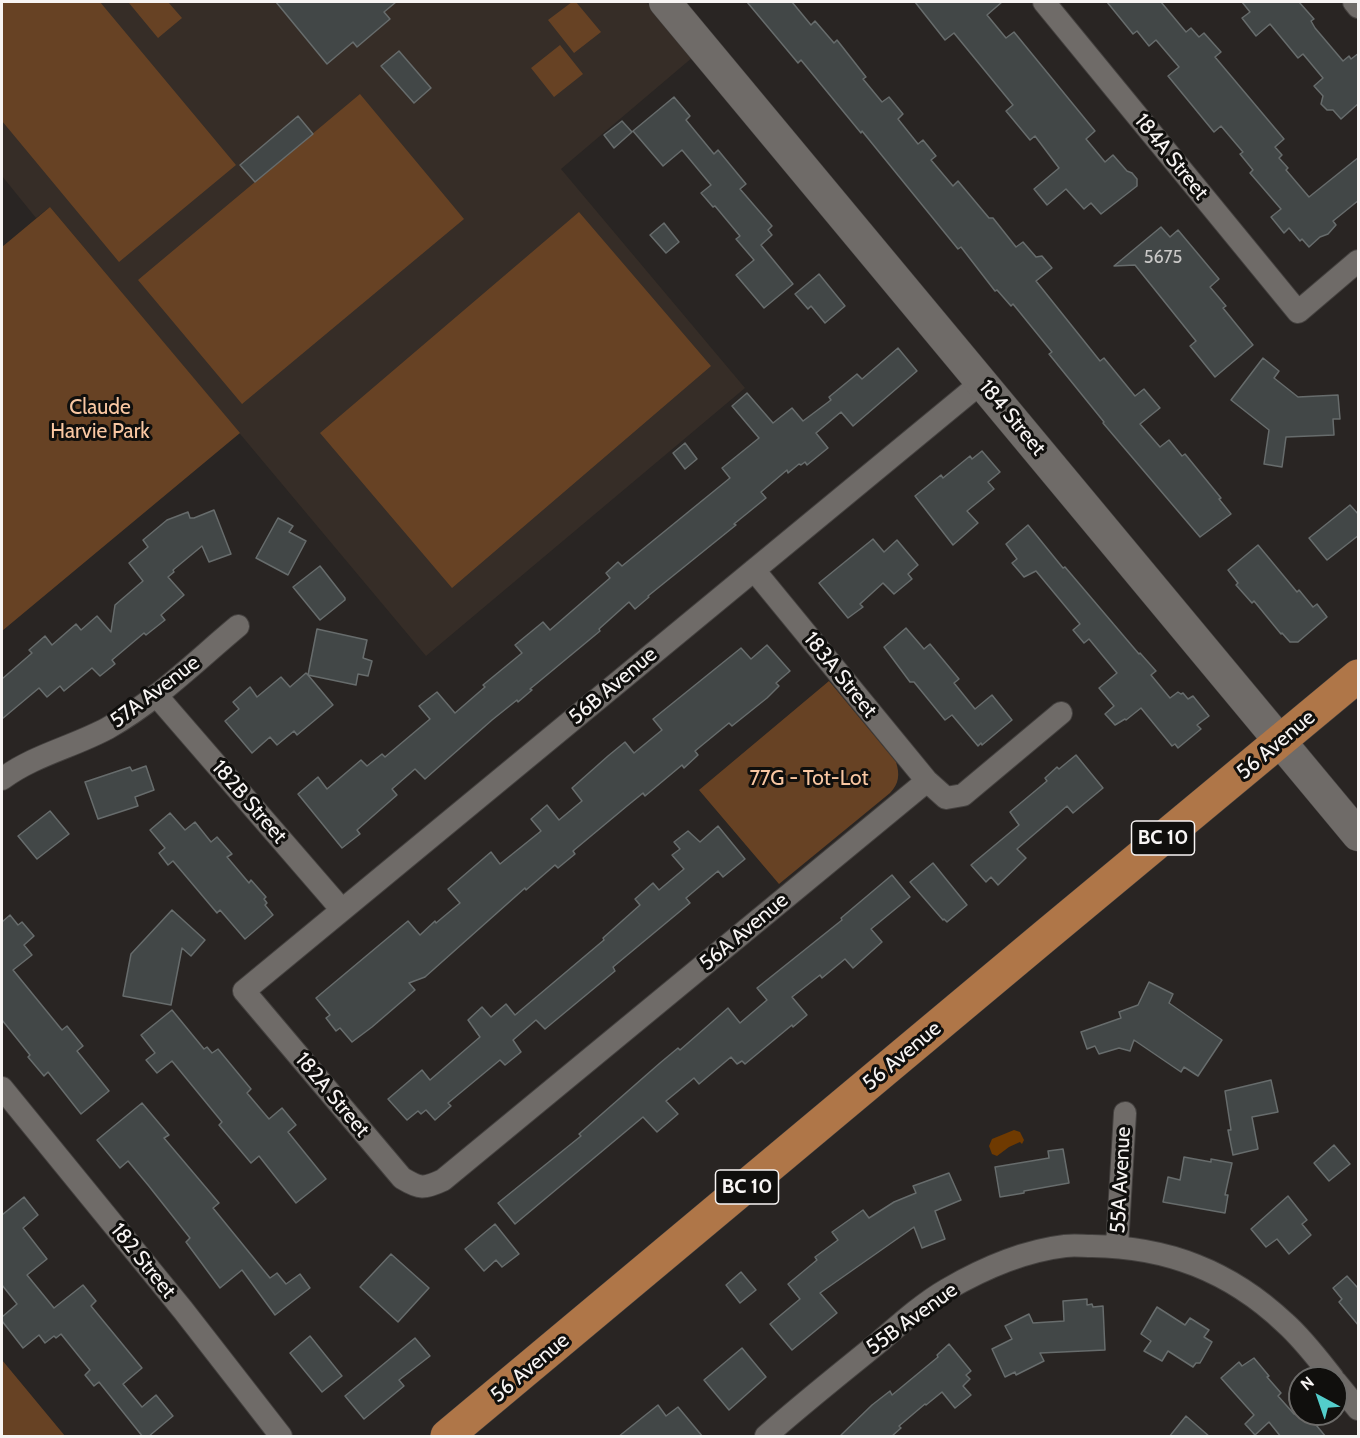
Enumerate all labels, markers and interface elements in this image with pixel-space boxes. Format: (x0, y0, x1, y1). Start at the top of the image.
street label: 184A Street (1129, 109, 1213, 205)
house number: 5675 (1144, 247, 1182, 269)
street label: 184 Street (973, 375, 1051, 461)
park label: Claude Harvie Park (50, 395, 150, 445)
street label: 183A Street (798, 627, 882, 723)
street label: 56B Avenue (564, 642, 662, 730)
street label: 57A Avenue (105, 650, 205, 734)
street label: 56 Avenue (1232, 705, 1320, 785)
street label: 182B Street (206, 755, 292, 849)
park label: 77G - Tot-Lot (749, 766, 869, 792)
road number: BC 10 (1132, 821, 1194, 855)
street label: 56A Avenue (695, 888, 793, 976)
street label: 56 Avenue (858, 1016, 946, 1096)
street label: 182A Street (289, 1048, 375, 1142)
street label: 55A Avenue (1106, 1126, 1136, 1234)
road number: BC 10 (716, 1170, 778, 1204)
street label: 182 Street (105, 1218, 181, 1304)
street label: 55B Avenue (861, 1277, 963, 1361)
street label: 56 Avenue (486, 1328, 574, 1408)
north arrow (1288, 1366, 1348, 1426)
text: N (1297, 1372, 1318, 1394)

